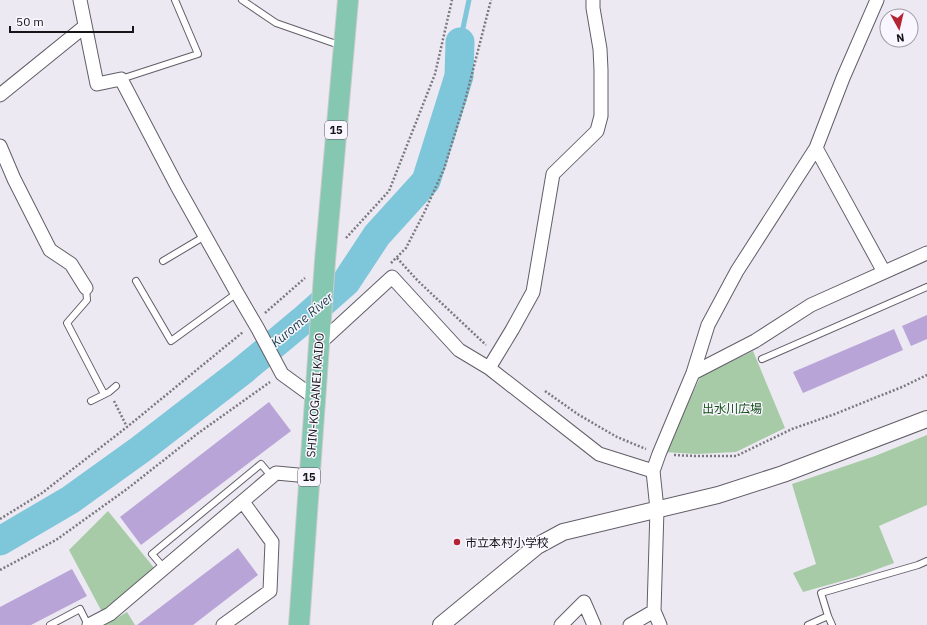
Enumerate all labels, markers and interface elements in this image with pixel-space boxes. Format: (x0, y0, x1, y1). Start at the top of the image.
scale bar (10, 8, 133, 34)
north arrow (879, 8, 919, 48)
text: 50 m (16, 14, 44, 29)
text: N (895, 30, 905, 45)
road number: 15 (325, 121, 347, 139)
water label: Kurome River (267, 288, 338, 351)
street label: SHIN-KOGANEI KAIDO (303, 332, 327, 458)
park label: 出水川広場 (702, 401, 762, 416)
road number: 15 (298, 468, 320, 486)
place label: 市立本村小学校 (465, 535, 549, 550)
marker: 市立本村小学校 (452, 537, 462, 547)

